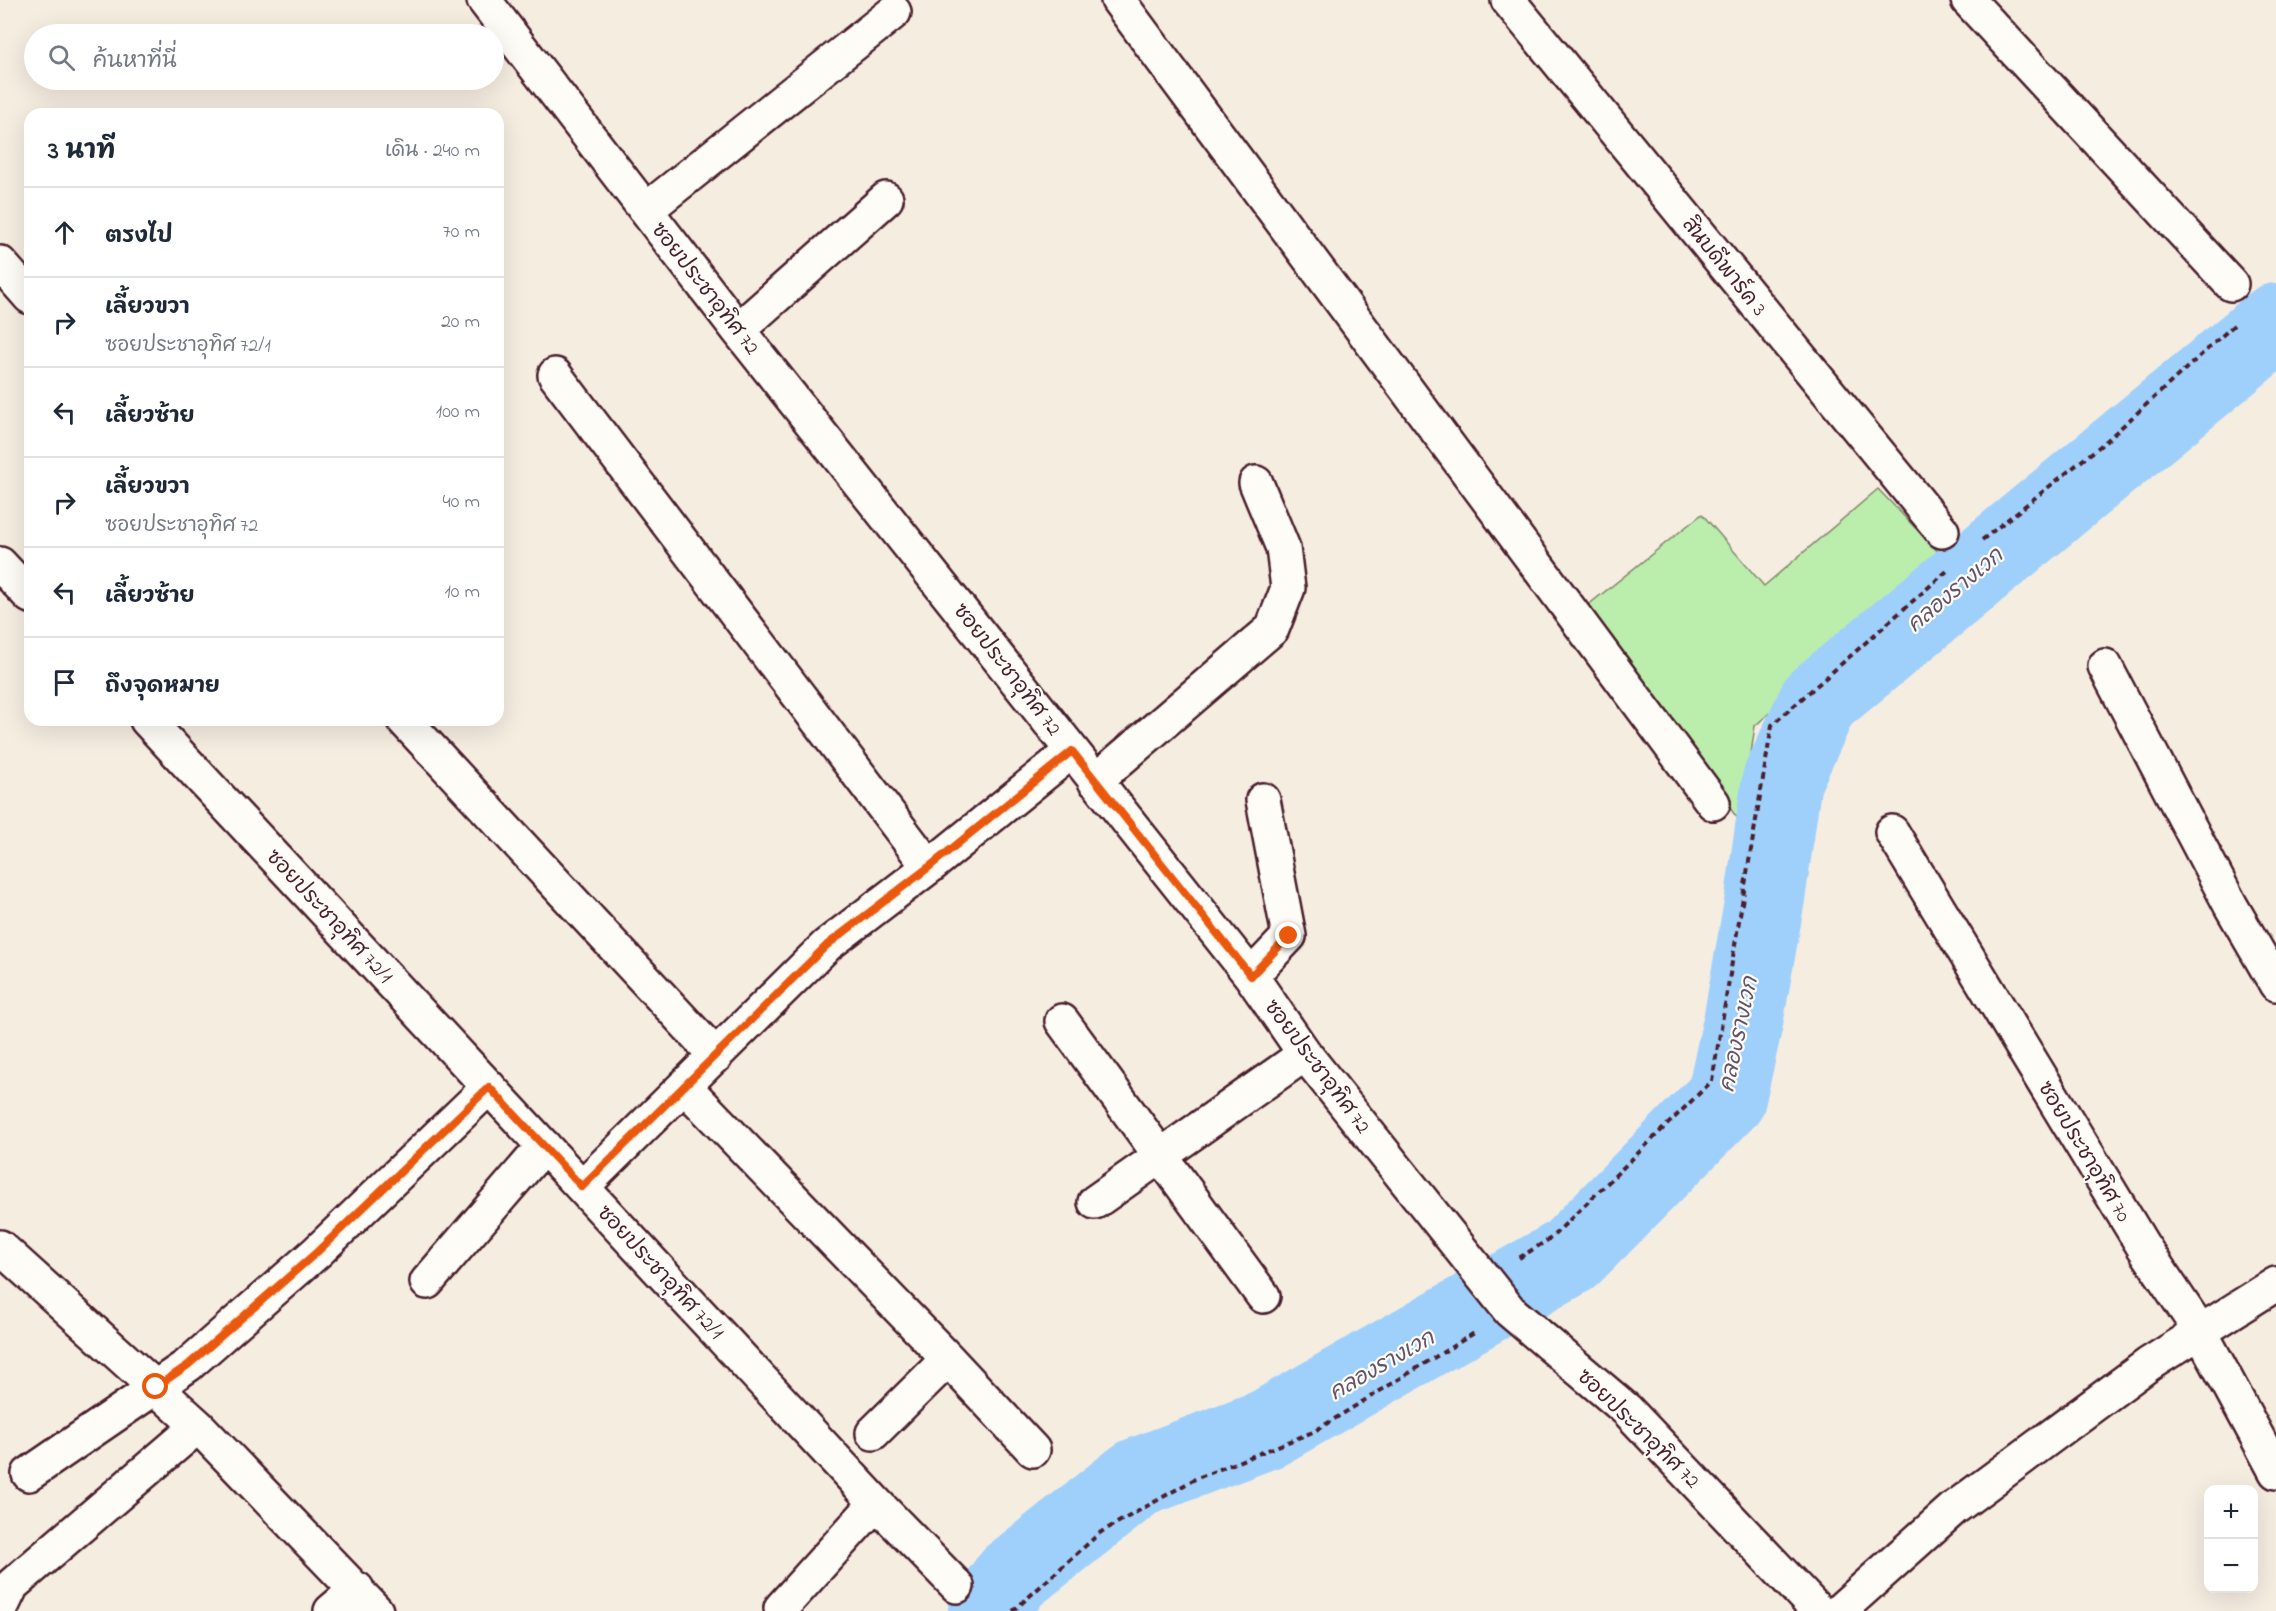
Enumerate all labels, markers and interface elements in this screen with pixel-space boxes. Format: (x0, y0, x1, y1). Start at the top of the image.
search box (24, 24, 504, 90)
icon: search (45, 41, 78, 74)
text: ค้นหาที่นี่ (93, 46, 177, 78)
text: 3 นาที (48, 133, 115, 171)
text: เดิน · 240 m (385, 137, 480, 166)
street label: สินบดีพาร์ค 3 (1674, 211, 1773, 323)
icon: ahead (48, 216, 81, 249)
street label: ซอยประชาอุทิศ 72 (643, 217, 766, 362)
text: 70 m (443, 218, 480, 247)
text: ตรงไป (105, 221, 173, 253)
text: เลี้ยวขวา (105, 292, 189, 324)
icon: right (48, 306, 81, 339)
text: 20 m (441, 308, 480, 337)
text: ซอยประชาอุทิศ 72/1 (105, 332, 271, 361)
icon: left (48, 396, 81, 429)
text: 100 m (436, 398, 480, 427)
text: เลี้ยวซ้าย (105, 401, 195, 433)
text: เลี้ยวขวา (105, 472, 189, 504)
icon: right (48, 486, 81, 519)
text: 40 m (443, 488, 480, 517)
text: ซอยประชาอุทิศ 72 (105, 512, 258, 541)
water label: คลองรางเวก (1901, 540, 2013, 641)
icon: left (48, 576, 81, 609)
text: 10 m (444, 578, 480, 607)
text: เลี้ยวซ้าย (105, 581, 195, 613)
street label: ซอยประชาอุทิศ 72 (945, 598, 1068, 743)
icon: arrive (48, 666, 81, 699)
text: ถึงจุดหมาย (105, 671, 220, 703)
street label: ซอยประชาอุทิศ 72/1 (258, 843, 399, 991)
route end (1275, 922, 1301, 948)
water label: คลองรางเวก (1712, 972, 1768, 1095)
street label: ซอยประชาอุทิศ 72 (1256, 994, 1377, 1140)
street label: ซอยประชาอุทิศ 70 (2029, 1076, 2137, 1228)
street label: ซอยประชาอุทิศ 72/1 (589, 1199, 730, 1347)
water label: คลองรางเวก (1324, 1323, 1443, 1410)
street label: ซอยประชาอุทิศ 72 (1569, 1363, 1706, 1496)
route start (142, 1373, 168, 1399)
map controls (2204, 1485, 2258, 1593)
button: + (2204, 1485, 2258, 1539)
button: − (2204, 1539, 2258, 1593)

